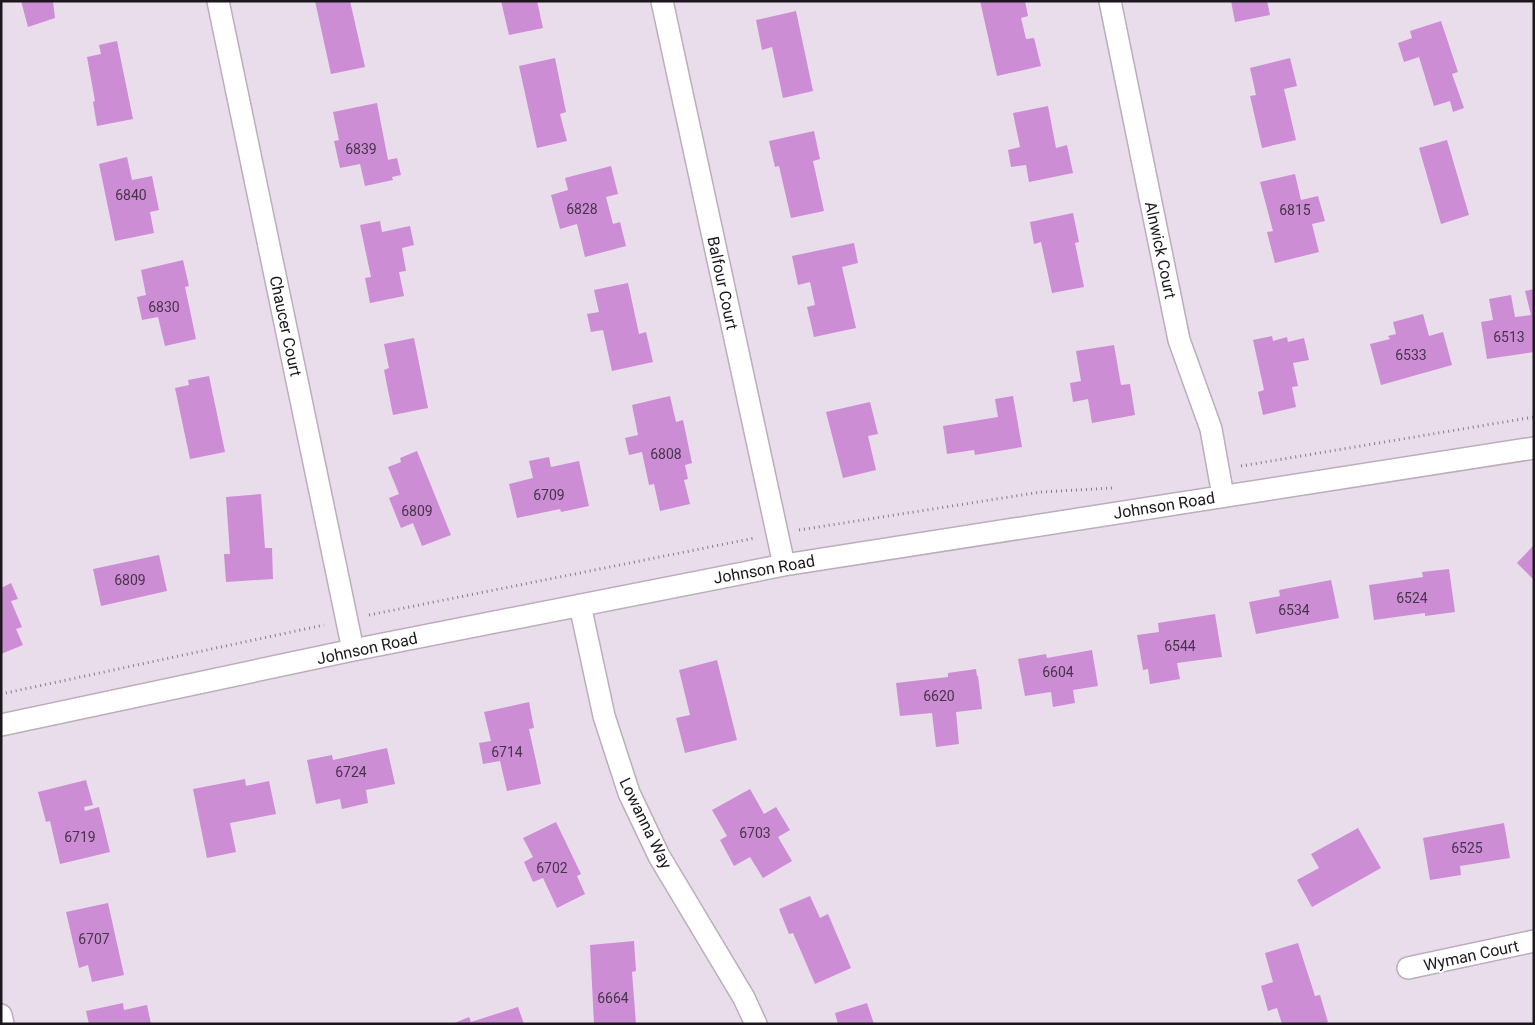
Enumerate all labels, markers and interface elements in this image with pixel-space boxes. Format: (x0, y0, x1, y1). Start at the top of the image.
house number: 6839 (345, 141, 377, 157)
house number: 6840 (115, 187, 147, 203)
street label: Alnwick Court (1141, 200, 1180, 300)
house number: 6828 (566, 201, 598, 217)
house number: 6815 (1279, 202, 1311, 218)
street label: Balfour Court (703, 235, 742, 331)
street label: Chaucer Court (266, 274, 305, 378)
house number: 6830 (148, 299, 180, 315)
house number: 6513 (1493, 329, 1525, 345)
house number: 6533 (1395, 347, 1427, 363)
house number: 6808 (650, 446, 682, 462)
house number: 6709 (533, 487, 565, 503)
street label: Johnson Road (1112, 488, 1216, 523)
house number: 6809 (401, 503, 433, 519)
street label: Johnson Road (712, 551, 816, 588)
house number: 6809 (114, 572, 146, 588)
house number: 6524 (1396, 590, 1428, 606)
house number: 6534 (1278, 602, 1310, 618)
street label: Johnson Road (315, 629, 419, 668)
house number: 6544 (1164, 638, 1196, 654)
house number: 6604 (1042, 664, 1074, 680)
house number: 6620 (923, 688, 955, 704)
house number: 6714 (491, 744, 523, 760)
house number: 6724 (335, 764, 367, 780)
street label: Lowanna Way (615, 775, 676, 872)
house number: 6703 (739, 825, 771, 841)
house number: 6719 (64, 829, 96, 845)
house number: 6525 (1451, 840, 1483, 856)
house number: 6702 (536, 860, 568, 876)
house number: 6707 (78, 931, 110, 947)
street label: Wyman Court (1422, 936, 1520, 975)
house number: 6664 (597, 990, 629, 1006)

